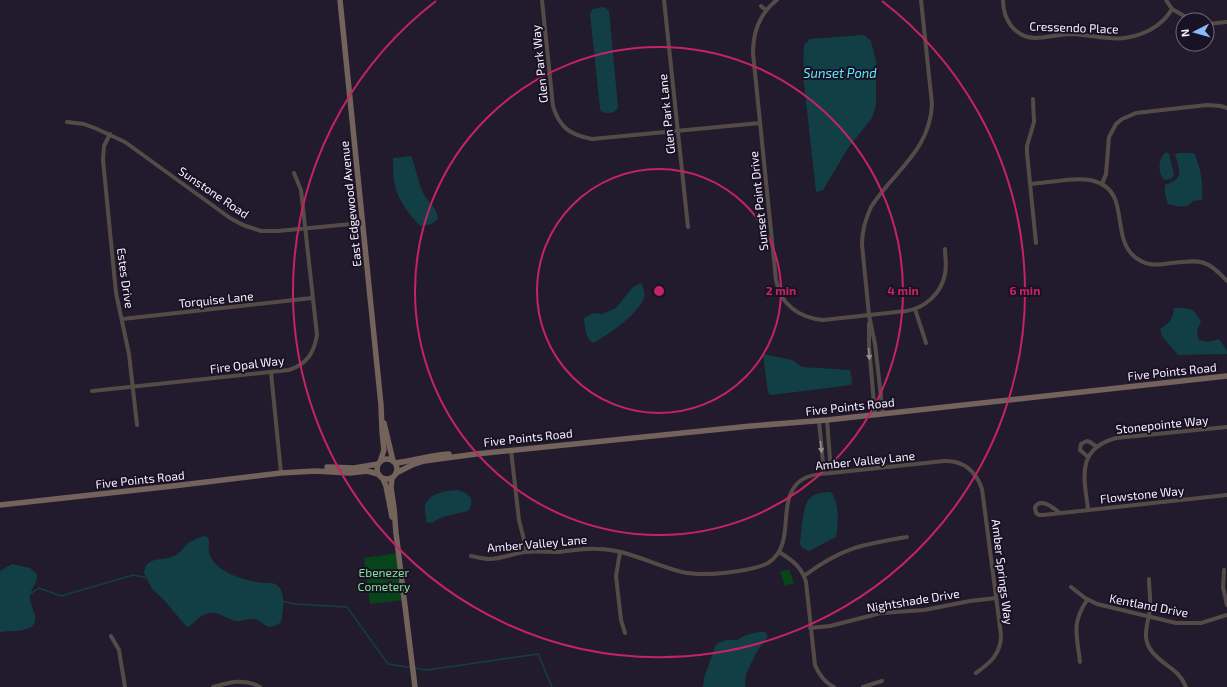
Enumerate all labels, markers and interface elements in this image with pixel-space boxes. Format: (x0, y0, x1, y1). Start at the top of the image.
north arrow (1175, 12, 1215, 52)
street label: Cressendo Place (1029, 18, 1119, 36)
street label: Glen Park Way (528, 24, 550, 104)
text: N (1178, 28, 1191, 38)
water label: Sunset Pond (803, 65, 877, 81)
street label: Glen Park Lane (655, 73, 677, 155)
street label: East Edgewood Avenue (336, 140, 364, 268)
street label: Sunset Point Drive (746, 151, 770, 251)
street label: Sunstone Road (176, 163, 252, 221)
street label: Estes Drive (115, 247, 137, 309)
text: 2 min (766, 283, 796, 297)
text: 4 min (887, 283, 919, 297)
text: 6 min (1010, 283, 1040, 297)
centre of rings (652, 284, 666, 298)
street label: Torquise Lane (178, 288, 254, 310)
one-way arrow (866, 348, 873, 360)
street label: Fire Opal Way (209, 352, 286, 376)
street label: Five Points Road (1127, 359, 1217, 383)
street label: Five Points Road (805, 394, 895, 418)
street label: Stonepointe Way (1115, 412, 1210, 436)
street label: Five Points Road (483, 425, 573, 449)
one-way arrow (818, 441, 825, 453)
street label: Amber Valley Lane (814, 448, 916, 472)
street label: Five Points Road (95, 467, 185, 491)
street label: Flowstone Way (1099, 483, 1185, 505)
street label: Amber Springs Way (990, 518, 1017, 626)
street label: Amber Valley Lane (486, 532, 588, 554)
park label: Ebenezer Cometery (358, 565, 411, 593)
street label: Nightshade Drive (866, 586, 960, 614)
street label: Kentland Drive (1108, 590, 1190, 620)

